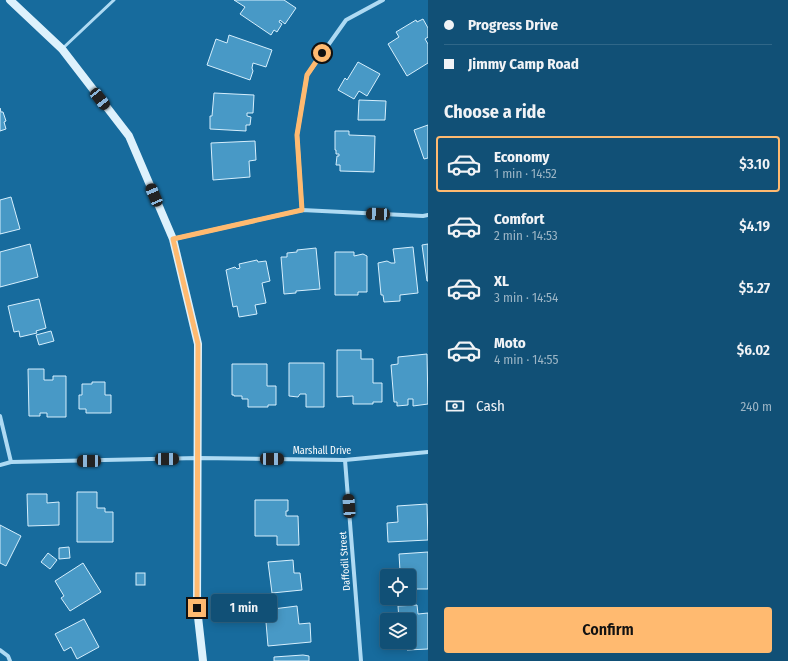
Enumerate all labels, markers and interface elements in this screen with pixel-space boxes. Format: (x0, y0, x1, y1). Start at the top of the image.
text: Progress Drive (468, 16, 558, 34)
route start (313, 44, 331, 62)
text: Jimmy Camp Road (468, 55, 579, 73)
car (88, 86, 112, 112)
text: Choose a ride (444, 101, 546, 123)
icon: car (446, 146, 482, 182)
text: Economy (494, 148, 549, 166)
text: $3.10 (739, 155, 770, 173)
text: 1 min · 14:52 (494, 166, 557, 181)
car (144, 182, 164, 208)
car (366, 207, 390, 221)
icon: car (446, 208, 482, 244)
text: Comfort (494, 210, 545, 228)
text: $4.19 (739, 217, 770, 235)
text: 2 min · 14:53 (494, 228, 558, 243)
icon: car (446, 270, 482, 306)
text: XL (494, 272, 509, 290)
text: $5.27 (739, 279, 770, 297)
text: 3 min · 14:54 (494, 290, 558, 305)
icon: car (446, 332, 482, 368)
text: Moto (494, 334, 526, 352)
text: $6.02 (737, 341, 770, 359)
text: 4 min · 14:55 (494, 352, 558, 367)
icon: cash (444, 395, 466, 417)
text: Cash (476, 397, 505, 415)
text: 240 m (740, 399, 772, 414)
street label: Marshall Drive (293, 445, 351, 457)
car (155, 453, 179, 465)
car (260, 453, 284, 465)
car (77, 455, 101, 467)
car (342, 494, 356, 518)
street label: Daffodil Street (337, 530, 353, 591)
map controls (380, 569, 416, 649)
button: locate (380, 569, 416, 605)
callout: 1 min (211, 594, 277, 622)
route end (188, 599, 206, 617)
text: 1 min (230, 600, 258, 615)
button: Confirm (444, 607, 772, 653)
button: layers (380, 613, 416, 649)

